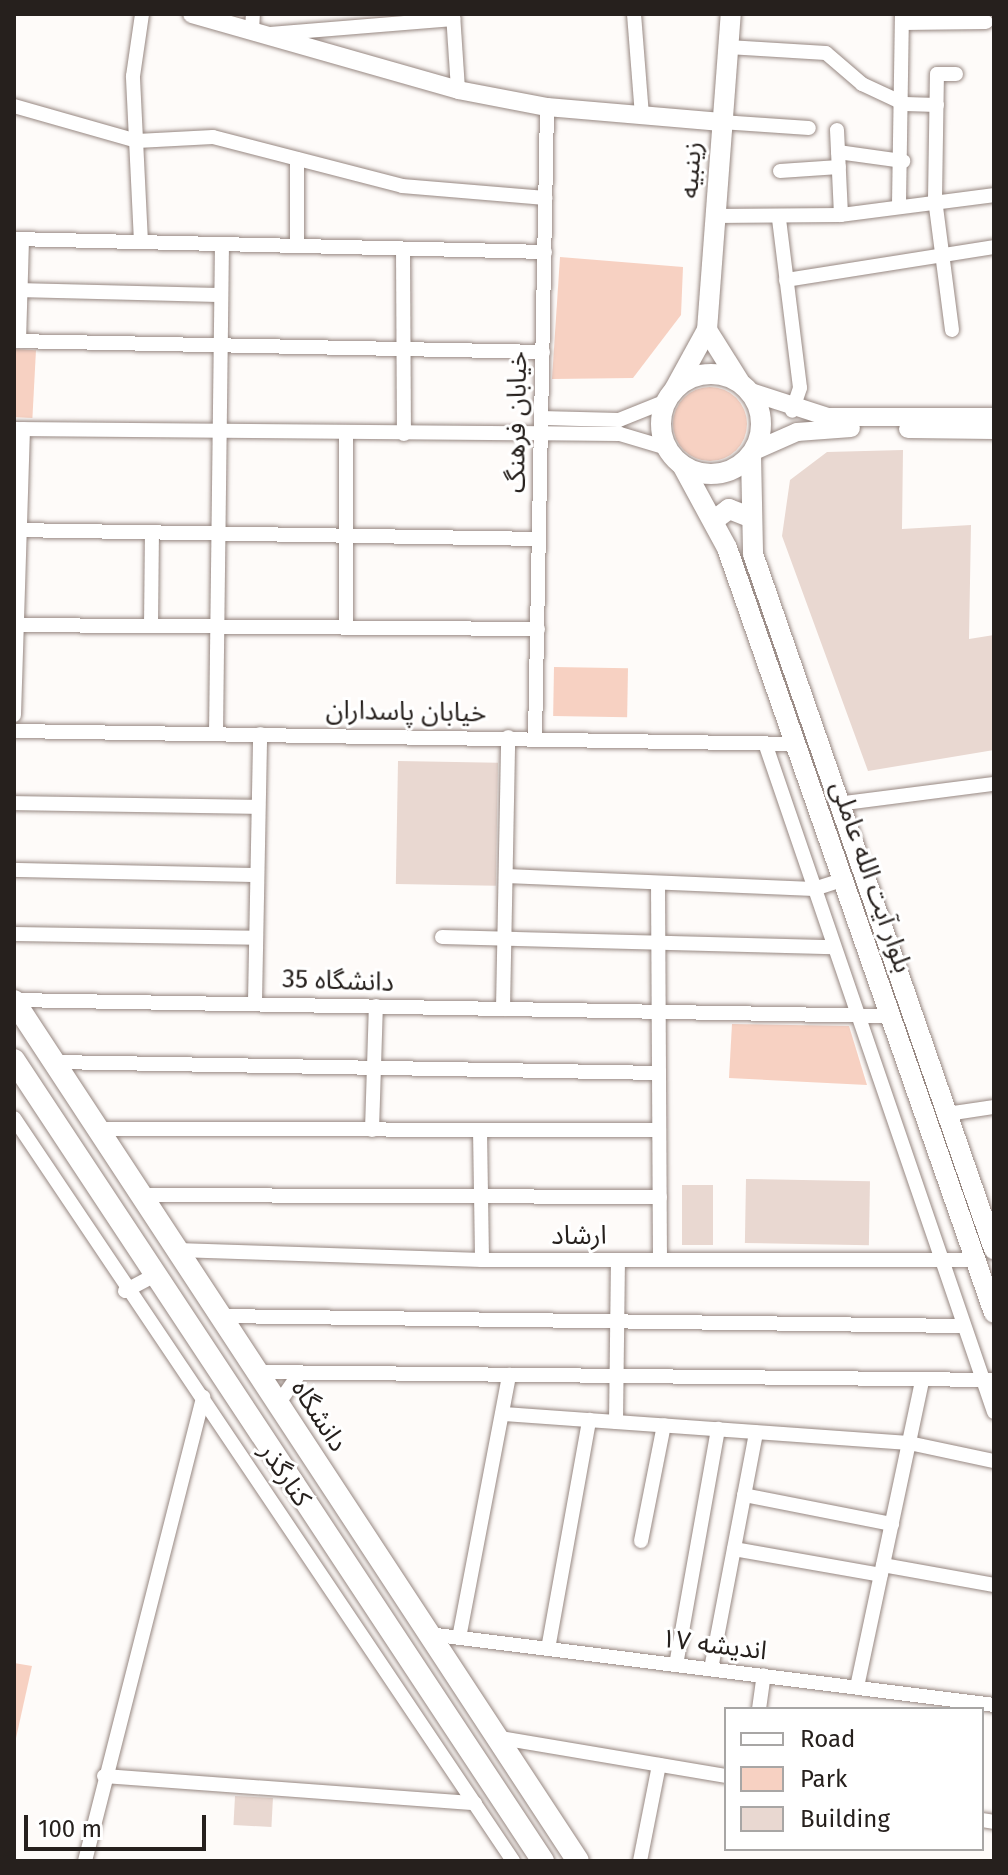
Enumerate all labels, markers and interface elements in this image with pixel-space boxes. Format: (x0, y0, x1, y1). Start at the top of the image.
street label: زینبیه (673, 141, 709, 199)
street label: خیابان فرهنگ (500, 351, 534, 493)
street label: خیابان پاسداران (326, 695, 486, 729)
street label: بلوار آیت‌ الله عاملی (824, 777, 918, 977)
street label: دانشگاه 35 (282, 963, 394, 999)
street label: ارشاد (551, 1220, 607, 1252)
street label: دانشگاه (284, 1374, 354, 1458)
street label: کنارگذر (253, 1437, 317, 1513)
street label: اندیشه ۱۷ (659, 1623, 769, 1667)
legend (724, 1707, 984, 1851)
text: Road (800, 1725, 855, 1753)
text: Park (800, 1765, 847, 1793)
scale bar (28, 1799, 210, 1849)
text: Building (800, 1805, 890, 1833)
text: 100 m (38, 1815, 102, 1843)

